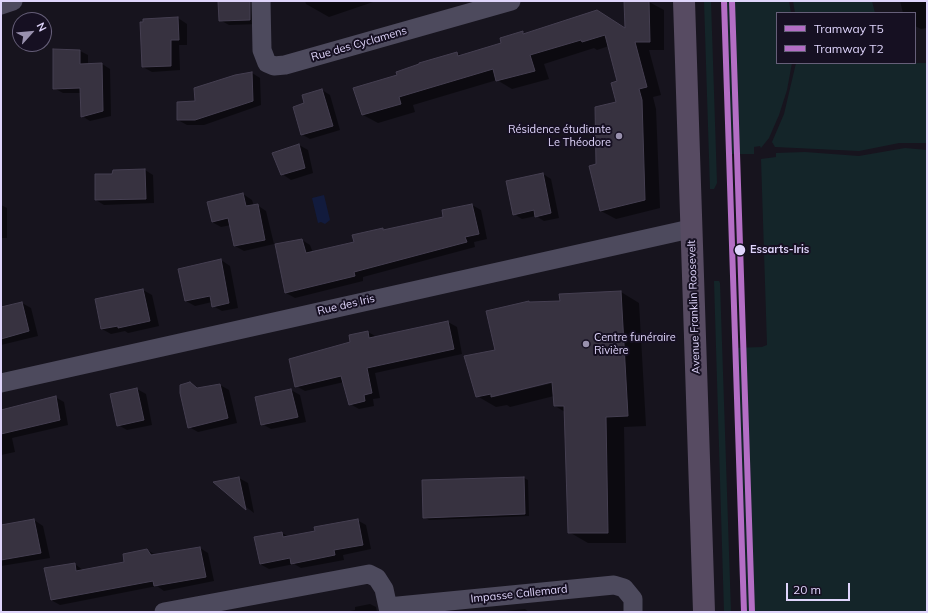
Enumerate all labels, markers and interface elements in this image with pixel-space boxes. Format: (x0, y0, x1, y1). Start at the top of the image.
north arrow (12, 12, 52, 52)
legend (776, 12, 916, 64)
text: N (34, 20, 50, 34)
text: Tramway T5 (814, 21, 884, 36)
street label: Rue des Cyclamens (310, 24, 408, 64)
text: Tramway T2 (814, 41, 884, 56)
place label: Résidence étudiante Le Théodore (508, 123, 611, 149)
marker: Résidence étudiante Le Théodore (614, 131, 624, 141)
street label: Avenue Franklin Roosevelt (685, 240, 703, 374)
marker: Essarts-Iris (733, 243, 747, 257)
place label: Essarts-Iris (750, 243, 809, 257)
street label: Rue des Iris (316, 292, 376, 318)
place label: Centre funéraire Rivière (594, 331, 676, 357)
marker: Centre funéraire Rivière (581, 339, 591, 349)
scale bar (788, 575, 852, 601)
street label: Impasse Callemard (470, 582, 568, 606)
text: 20 m (793, 582, 821, 597)

